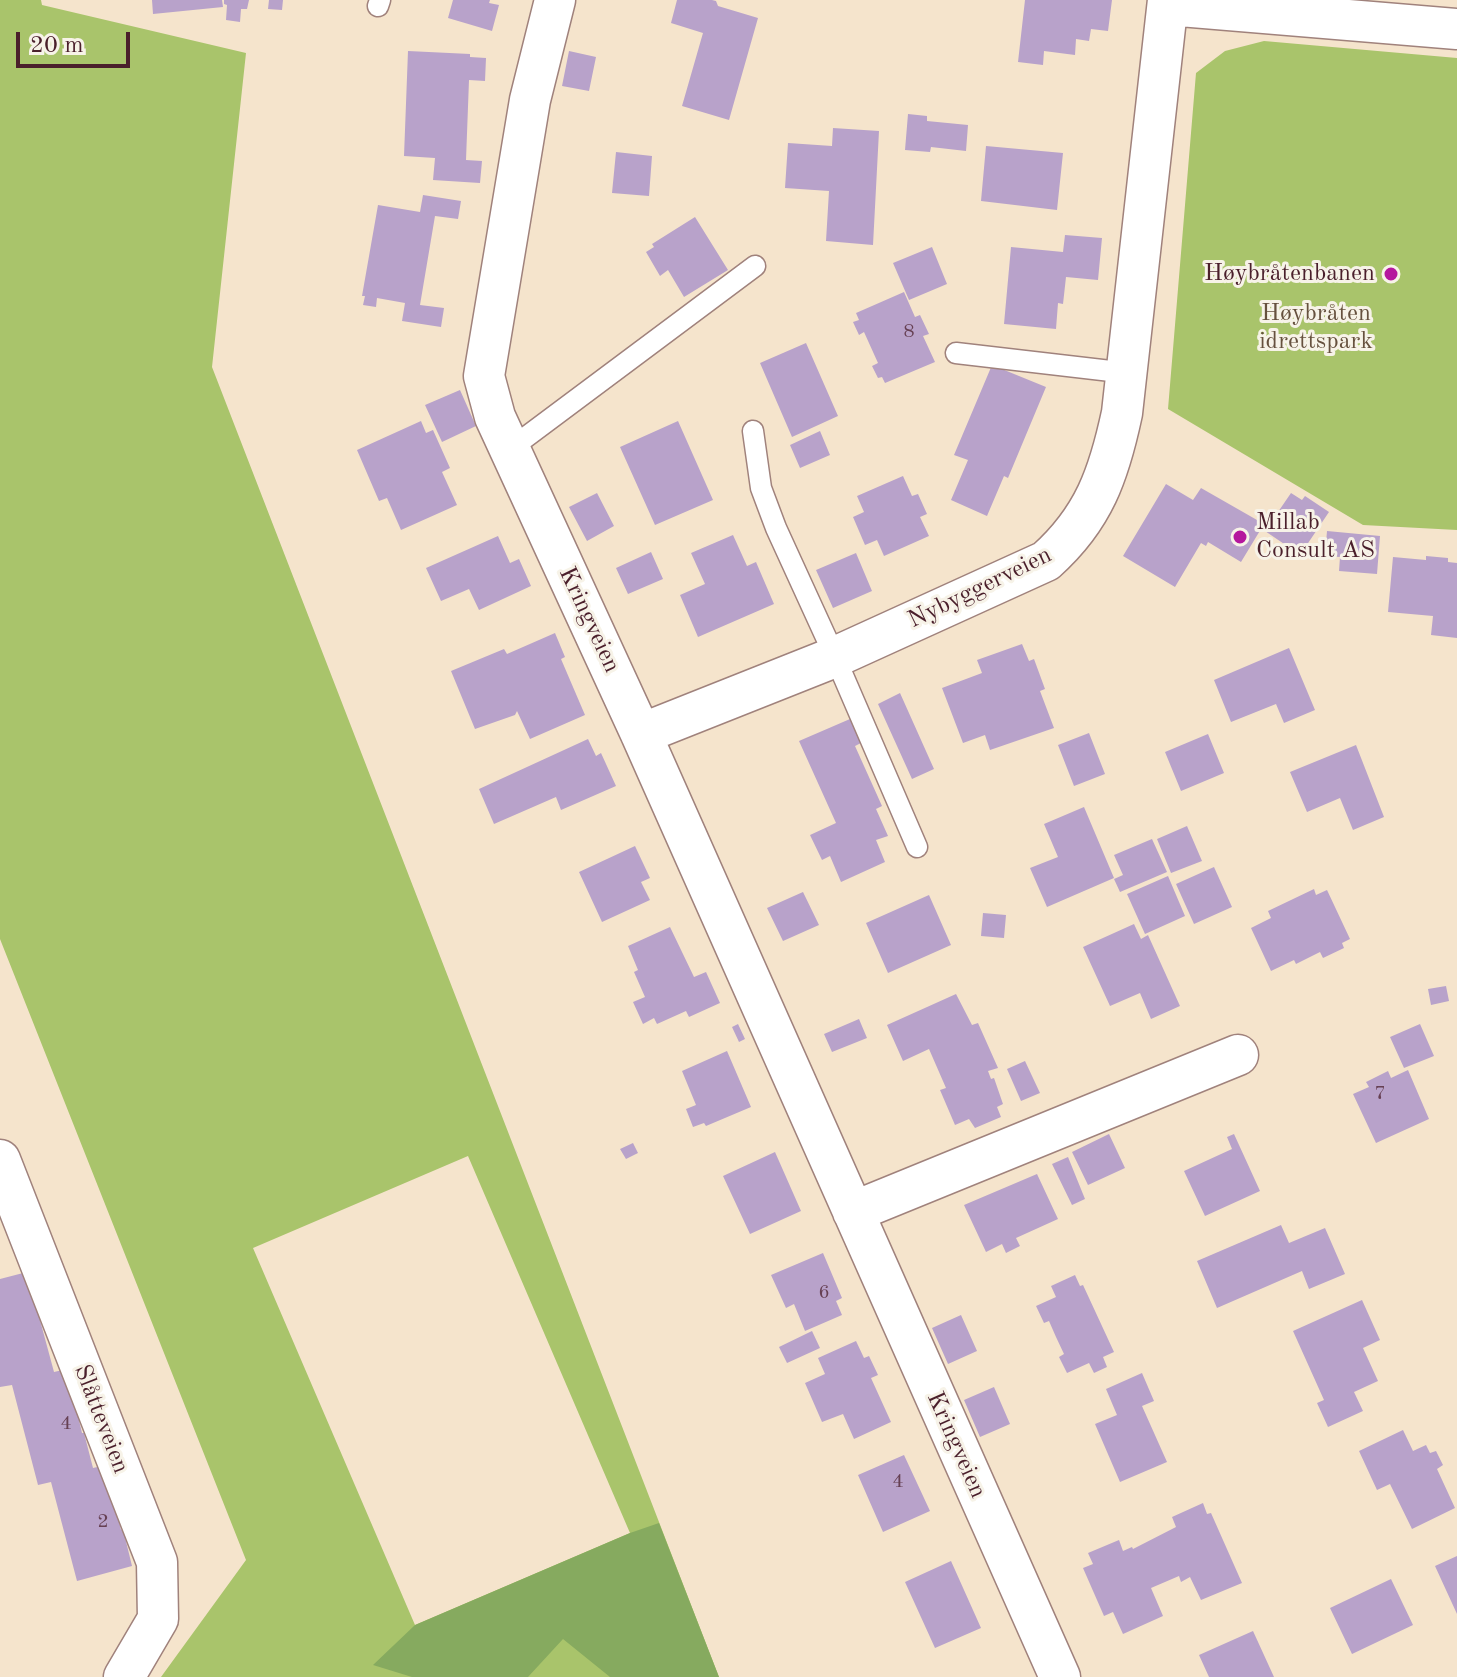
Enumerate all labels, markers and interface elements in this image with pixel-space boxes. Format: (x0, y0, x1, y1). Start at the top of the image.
scale bar (20, 16, 134, 66)
text: 20 m (30, 34, 84, 58)
place label: Høybråtenbanen (1204, 260, 1375, 288)
marker: Høybråtenbanen (1382, 265, 1400, 283)
park label: Høybråten idrettspark (1259, 300, 1373, 356)
house number: 8 (903, 320, 915, 344)
place label: Millab Consult AS (1256, 509, 1375, 565)
marker: Millab Consult AS (1231, 528, 1249, 546)
street label: Nybyggerveien (904, 541, 1056, 635)
street label: Kringveien (552, 562, 626, 678)
house number: 7 (1374, 1082, 1386, 1106)
house number: 6 (818, 1281, 830, 1305)
street label: Slåtteveien (67, 1361, 135, 1477)
street label: Kringveien (920, 1387, 992, 1503)
house number: 4 (60, 1412, 72, 1436)
house number: 4 (892, 1470, 904, 1494)
house number: 2 (97, 1510, 109, 1534)

